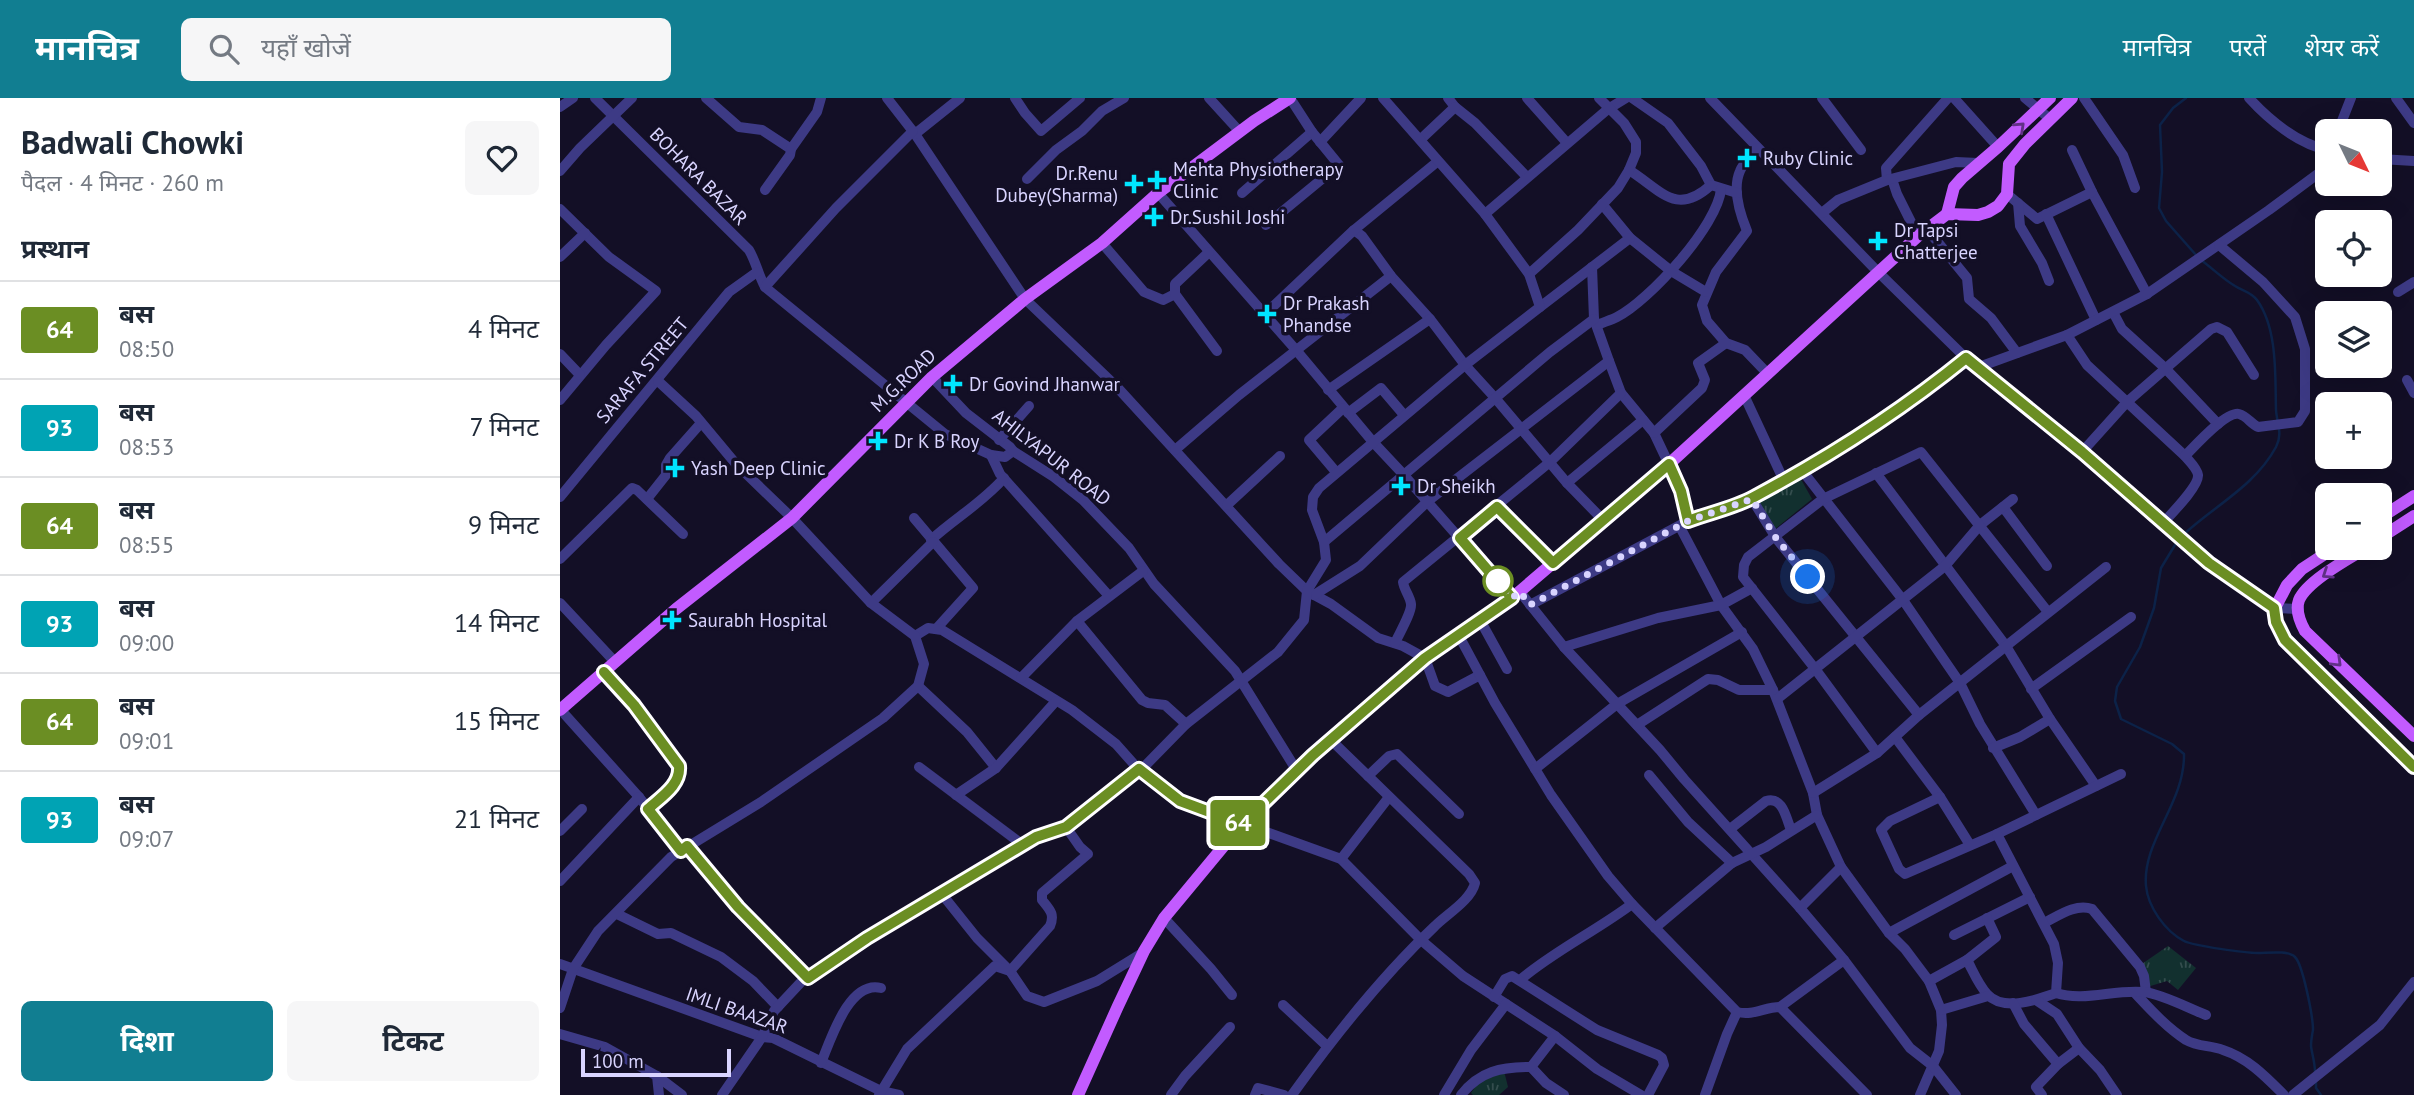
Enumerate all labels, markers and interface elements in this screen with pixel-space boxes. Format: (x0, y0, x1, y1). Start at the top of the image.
search box (181, 18, 671, 81)
text: मानचित्र (35, 26, 139, 69)
icon: search (205, 30, 243, 68)
text: यहाँ खोजें (261, 31, 351, 64)
text: मानचित्र (2123, 32, 2191, 63)
text: परतें (2229, 32, 2266, 63)
text: शेयर करें (2304, 32, 2379, 63)
north arrow (2315, 119, 2392, 196)
map controls (2315, 119, 2392, 560)
text: Badwali Chowki (21, 120, 244, 163)
button: heart (465, 121, 539, 195)
street label: BOHARA BAZAR (645, 122, 753, 230)
one-way arrow (2012, 123, 2025, 136)
place label: Ruby Clinic (1763, 146, 1853, 170)
marker: Ruby Clinic (1737, 148, 1757, 168)
place label: Mehta Physiotherapy Clinic (1173, 157, 1344, 203)
place label: Dr.Renu Dubey(Sharma) (995, 161, 1118, 207)
text: पैदल · 4 मिनट · 260 m (21, 168, 224, 197)
marker: Mehta Physiotherapy Clinic (1147, 170, 1167, 190)
marker: Dr.Renu Dubey(Sharma) (1124, 174, 1144, 194)
place label: Dr.Sushil Joshi (1170, 205, 1285, 229)
marker: Dr.Sushil Joshi (1144, 207, 1164, 227)
button: locate (2315, 210, 2392, 287)
place label: Dr Tapsi Chatterjee (1894, 218, 1978, 264)
marker: Dr Tapsi Chatterjee (1868, 231, 1888, 251)
text: प्रस्थान (21, 232, 89, 265)
place label: Dr Prakash Phandse (1283, 291, 1370, 337)
text: बस (119, 297, 154, 330)
button: layers (2315, 301, 2392, 378)
marker: Dr Prakash Phandse (1257, 304, 1277, 324)
text: 4 मिनट (468, 312, 539, 345)
street label: SARAFA STREET (591, 312, 694, 428)
text: 64 (46, 314, 73, 345)
text: 08:50 (119, 334, 174, 363)
street label: M.G.ROAD (865, 343, 941, 417)
place label: Dr Govind Jhanwar (969, 372, 1121, 396)
marker: Dr Govind Jhanwar (943, 374, 963, 394)
button: + (2315, 392, 2392, 469)
text: बस (119, 395, 154, 428)
street label: AHILYAPUR ROAD (988, 403, 1116, 511)
text: 7 मिनट (469, 410, 539, 443)
text: 93 (46, 412, 73, 443)
place label: Dr K B Roy (894, 429, 980, 453)
marker: Dr K B Roy (868, 431, 888, 451)
text: 08:53 (119, 432, 174, 461)
place label: Yash Deep Clinic (691, 456, 826, 480)
marker: Yash Deep Clinic (665, 458, 685, 478)
place label: Dr Sheikh (1417, 474, 1496, 498)
marker: Dr Sheikh (1391, 476, 1411, 496)
button: − (2315, 483, 2392, 560)
text: बस (119, 493, 154, 526)
text: 9 मिनट (468, 508, 539, 541)
text: 64 (46, 510, 73, 541)
text: 08:55 (119, 530, 174, 559)
your location (1790, 559, 1825, 594)
unlabelled marker (1483, 566, 1513, 596)
one-way arrow (2321, 566, 2334, 579)
text: बस (119, 591, 154, 624)
text: 14 मिनट (454, 606, 539, 639)
text: 93 (46, 608, 73, 639)
place label: Saurabh Hospital (688, 608, 828, 632)
marker: Saurabh Hospital (662, 610, 682, 630)
text: 09:00 (119, 628, 174, 657)
one-way arrow (2329, 653, 2342, 666)
text: बस (119, 689, 154, 722)
text: 15 मिनट (454, 704, 539, 737)
text: 64 (46, 706, 73, 737)
text: 09:01 (119, 726, 174, 755)
text: बस (119, 787, 154, 820)
line badge: 64 (1206, 800, 1270, 846)
text: 21 मिनट (454, 802, 539, 835)
text: 93 (46, 804, 73, 835)
text: 64 (1224, 807, 1252, 838)
text: 09:07 (119, 824, 174, 853)
street label: IMLI BAAZAR (683, 981, 791, 1039)
button: दिशा (21, 1001, 273, 1081)
button: टिकट (287, 1001, 539, 1081)
scale bar (581, 1046, 732, 1078)
text: 100 m (592, 1049, 644, 1073)

